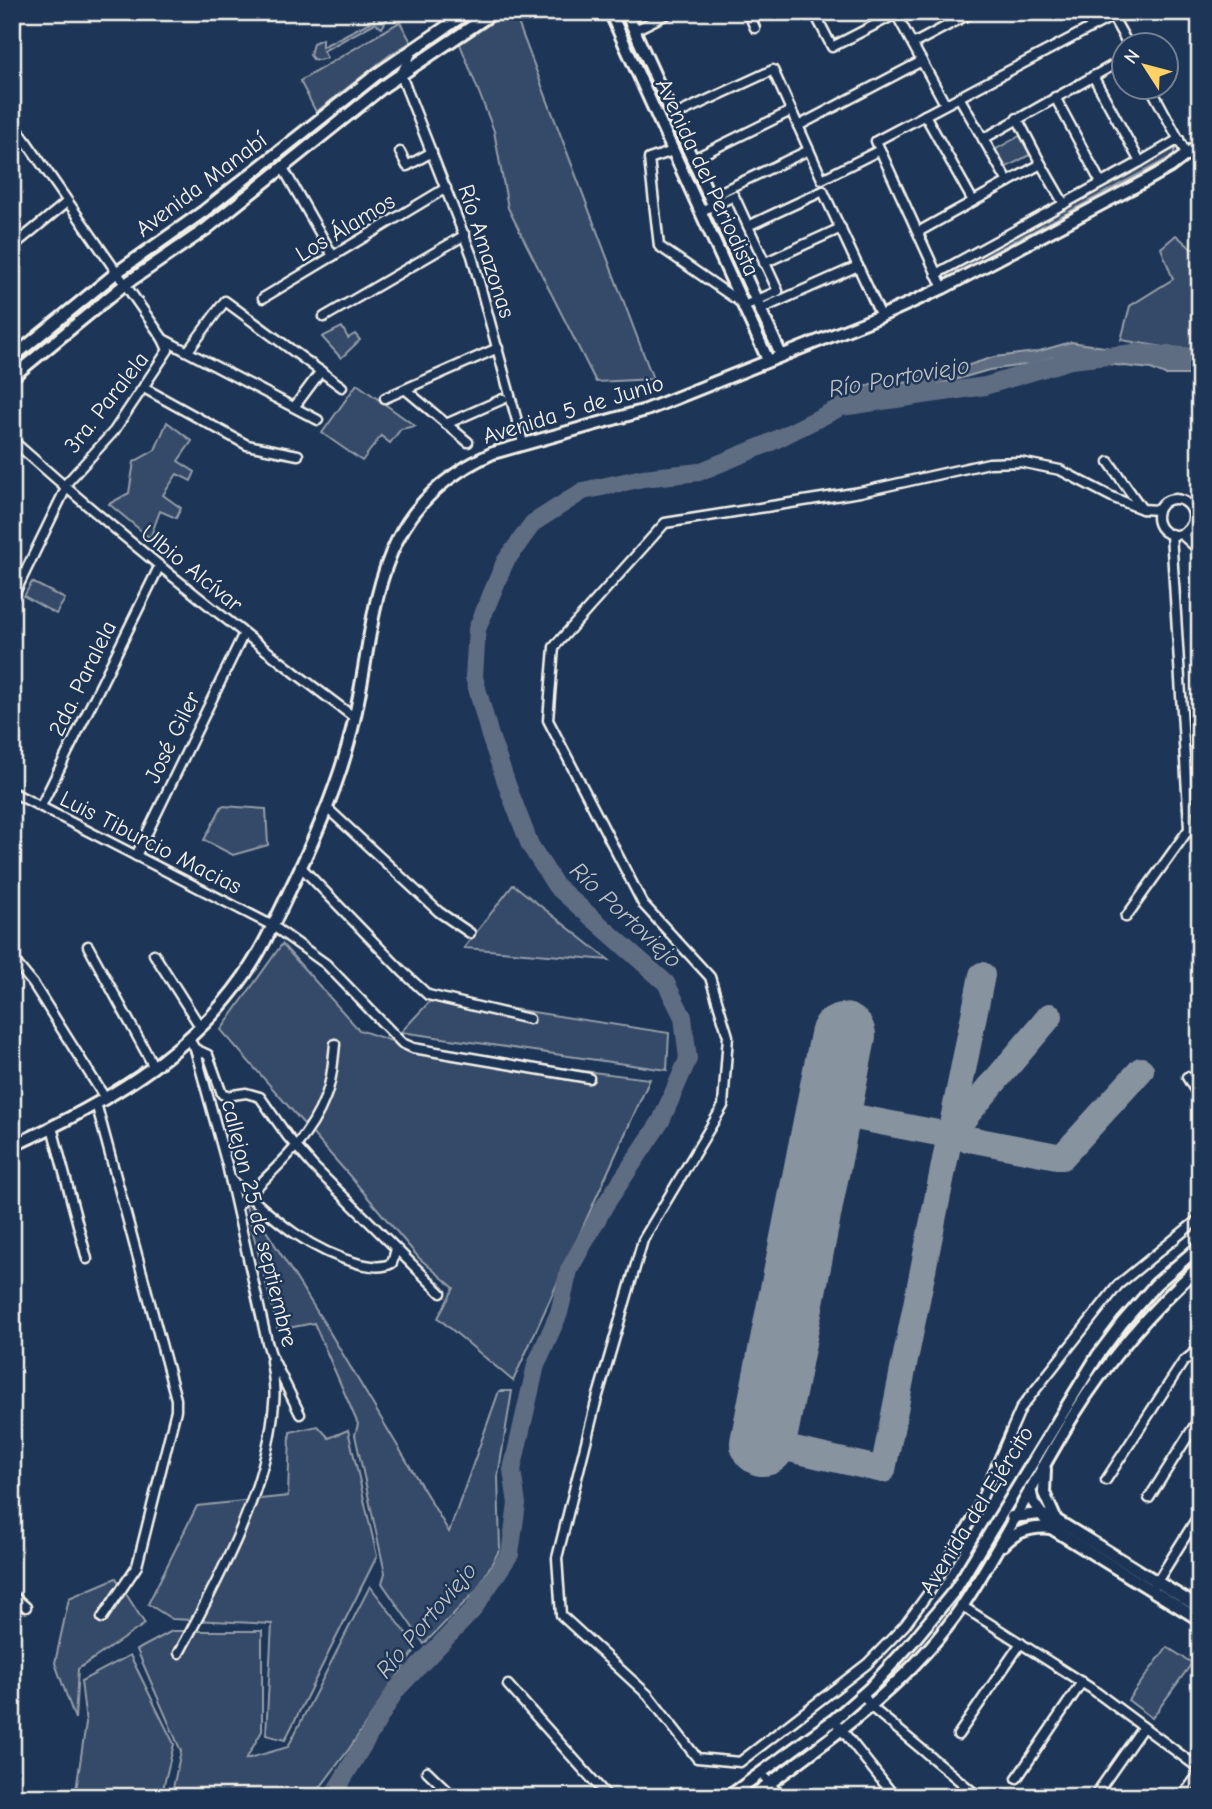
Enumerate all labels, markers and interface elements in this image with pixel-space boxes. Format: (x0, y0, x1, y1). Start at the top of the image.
north arrow (1110, 32, 1180, 102)
text: N (1120, 45, 1145, 68)
street label: Avenida del Periodista (650, 74, 765, 280)
street label: Avenida Manabí (130, 126, 273, 242)
street label: Río Amazonas (452, 181, 521, 321)
street label: Los Álamos (291, 187, 400, 268)
street label: 3ra. Paralela (58, 346, 154, 458)
water label: Río Portoviejo (827, 351, 971, 403)
street label: Avenida 5 de Junio (479, 369, 667, 450)
street label: Ulbio Alcívar (135, 519, 249, 618)
street label: 2da. Paralela (43, 616, 122, 740)
street label: José Giler (139, 686, 207, 787)
street label: Luis Tiburcio Macias (55, 785, 246, 900)
water label: Río Portoviejo (564, 856, 688, 974)
street label: callejon 25 de septiembre (216, 1097, 303, 1350)
street label: Avenida del Ejército (914, 1421, 1039, 1600)
water label: Río Portoviejo (370, 1557, 482, 1683)

